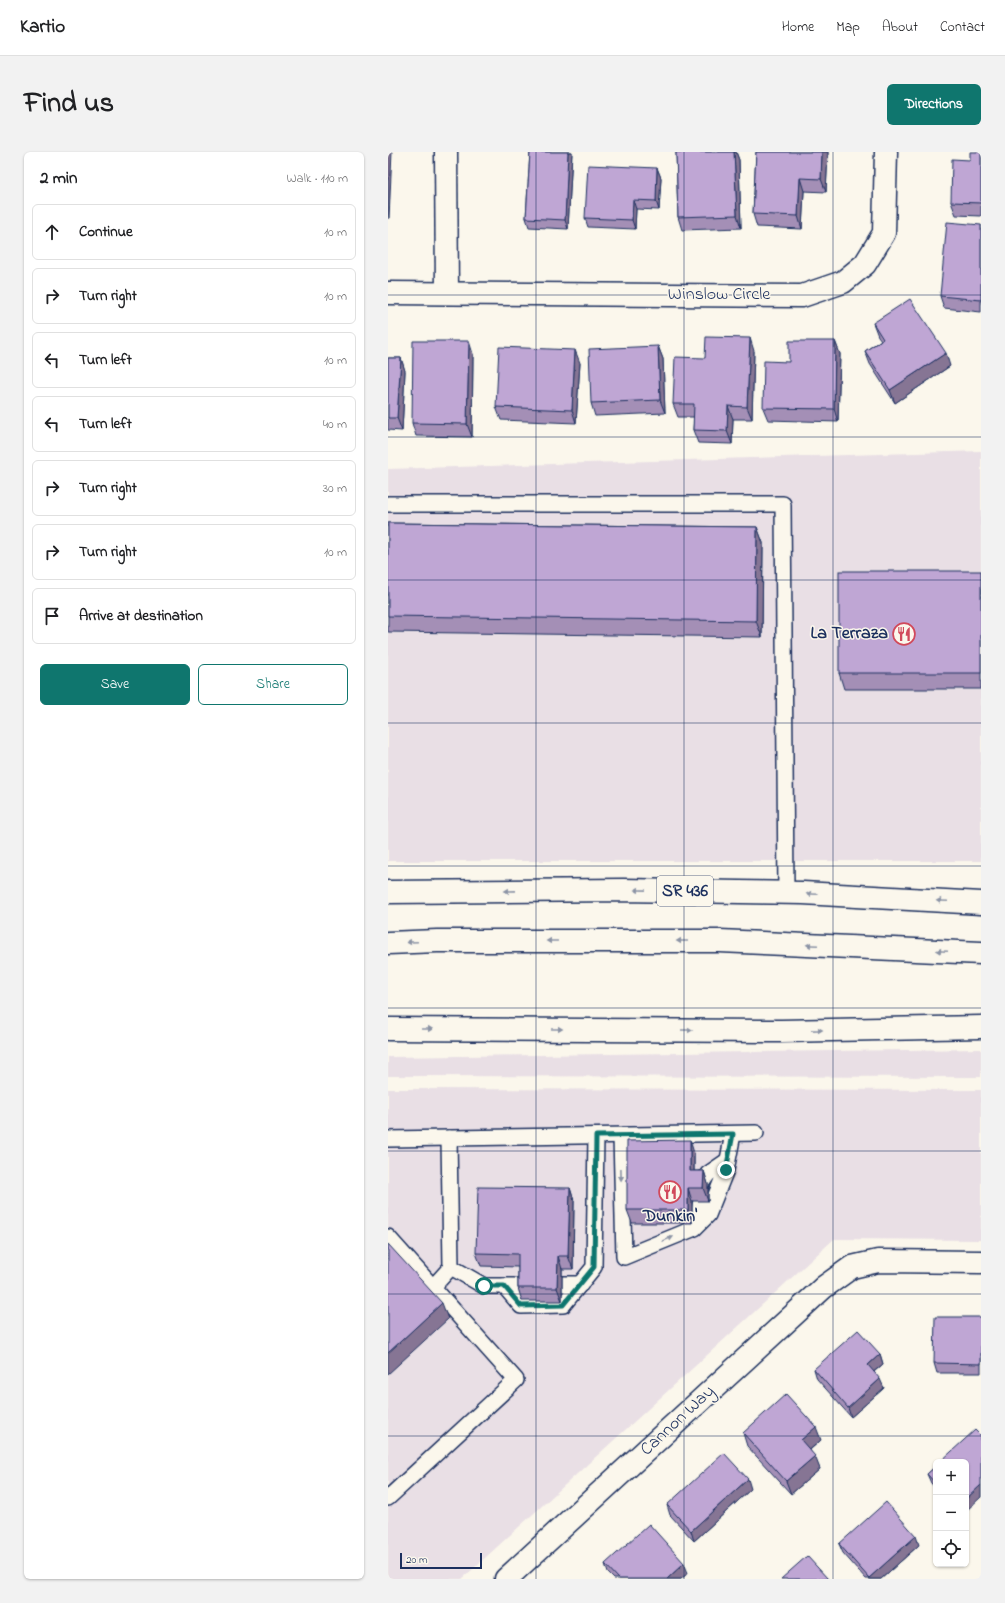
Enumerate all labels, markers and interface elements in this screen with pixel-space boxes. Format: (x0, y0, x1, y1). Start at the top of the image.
text: Kartio (20, 14, 65, 41)
text: Home (782, 17, 814, 38)
text: Map (836, 17, 860, 38)
text: About (882, 17, 918, 38)
text: Contact (940, 17, 985, 38)
text: Find us (24, 84, 114, 125)
button: Directions (887, 84, 981, 125)
text: 2 min (40, 166, 77, 191)
text: Walk · 110 m (287, 169, 348, 188)
icon: ahead (41, 221, 63, 243)
text: Continue (79, 221, 133, 243)
text: 10 m (324, 223, 347, 242)
street label: Winslow Circle (668, 282, 771, 308)
icon: right (41, 285, 63, 307)
text: Turn right (79, 285, 137, 307)
text: 10 m (324, 287, 347, 306)
icon: left (41, 349, 63, 371)
text: Turn left (79, 349, 132, 371)
text: 10 m (324, 351, 347, 370)
icon: left (41, 413, 63, 435)
text: Turn left (79, 413, 132, 435)
text: 40 m (323, 415, 347, 434)
icon: right (41, 477, 63, 499)
text: Turn right (79, 477, 137, 499)
text: 30 m (323, 479, 347, 498)
icon: right (41, 541, 63, 563)
text: Turn right (79, 541, 137, 563)
text: 10 m (324, 543, 347, 562)
icon: arrive (41, 605, 63, 627)
text: Arrive at destination (79, 605, 203, 627)
place label: La Terraza (811, 621, 888, 647)
restaurant icon: La Terraza (891, 621, 917, 647)
button: Save (40, 664, 190, 705)
button: Share (198, 664, 348, 705)
road number: SR 436 (657, 876, 713, 906)
one-way arrow (633, 887, 646, 893)
one-way arrow (503, 888, 516, 894)
one-way arrow (805, 891, 818, 897)
one-way arrow (936, 897, 948, 904)
one-way arrow (545, 938, 558, 944)
one-way arrow (675, 938, 688, 944)
one-way arrow (405, 939, 418, 945)
one-way arrow (805, 942, 818, 948)
one-way arrow (935, 948, 948, 954)
one-way arrow (421, 1026, 434, 1032)
one-way arrow (551, 1026, 563, 1033)
one-way arrow (681, 1027, 694, 1033)
one-way arrow (811, 1027, 824, 1033)
route end (717, 1161, 735, 1179)
one-way arrow (618, 1169, 625, 1181)
restaurant icon: Dunkin' (657, 1179, 683, 1205)
place label: Dunkin' (642, 1204, 697, 1230)
one-way arrow (663, 1236, 674, 1242)
route start (475, 1277, 493, 1295)
street label: Cannon Way (635, 1380, 721, 1462)
map controls (933, 1459, 969, 1567)
button: + (933, 1459, 969, 1495)
button: − (933, 1495, 969, 1531)
button: locate (933, 1531, 969, 1567)
scale bar (400, 1551, 482, 1570)
text: 20 m (406, 1552, 428, 1568)

